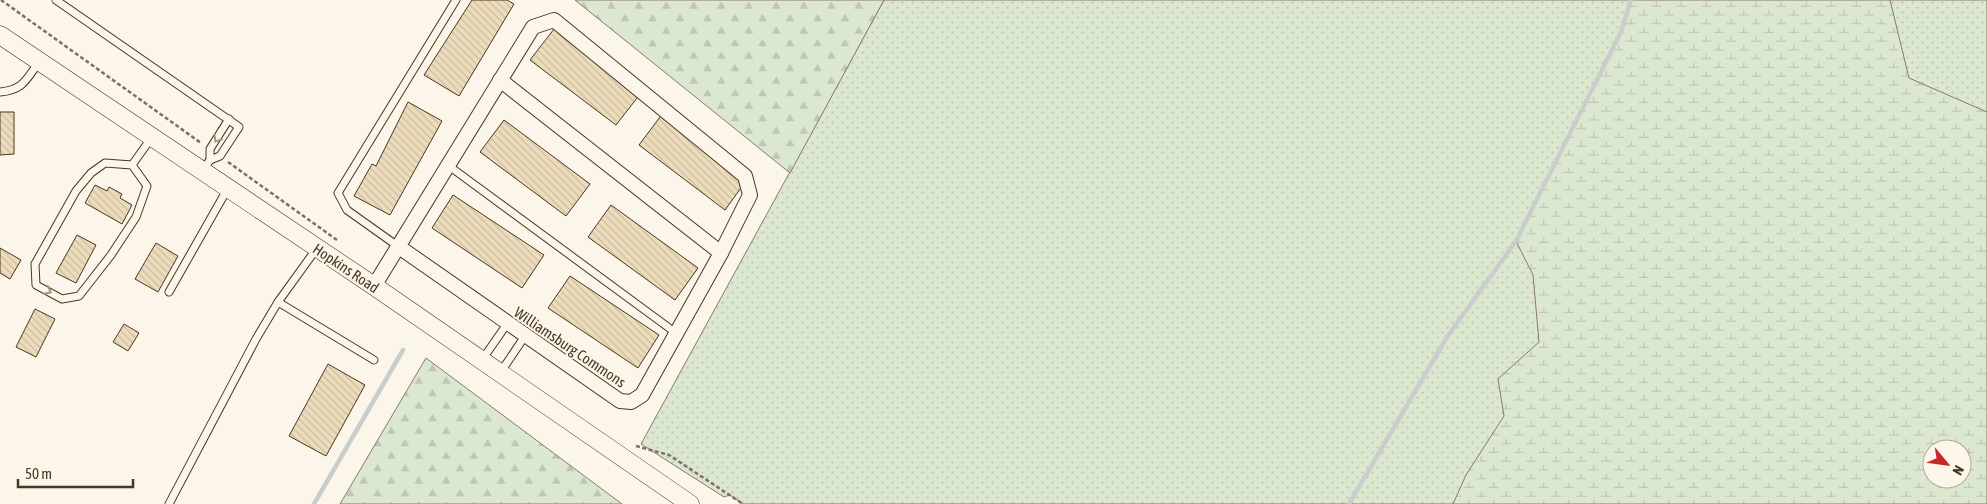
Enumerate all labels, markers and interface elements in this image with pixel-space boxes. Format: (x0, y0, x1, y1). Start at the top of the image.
one-way arrow (213, 133, 223, 142)
street label: Hopkins Road (310, 240, 382, 296)
one-way arrow (42, 285, 51, 295)
street label: Williamsburg Commons (511, 303, 629, 391)
north arrow (1922, 439, 1972, 489)
scale bar (18, 456, 132, 488)
text: N (1949, 463, 1967, 478)
text: 50 m (25, 465, 52, 482)

